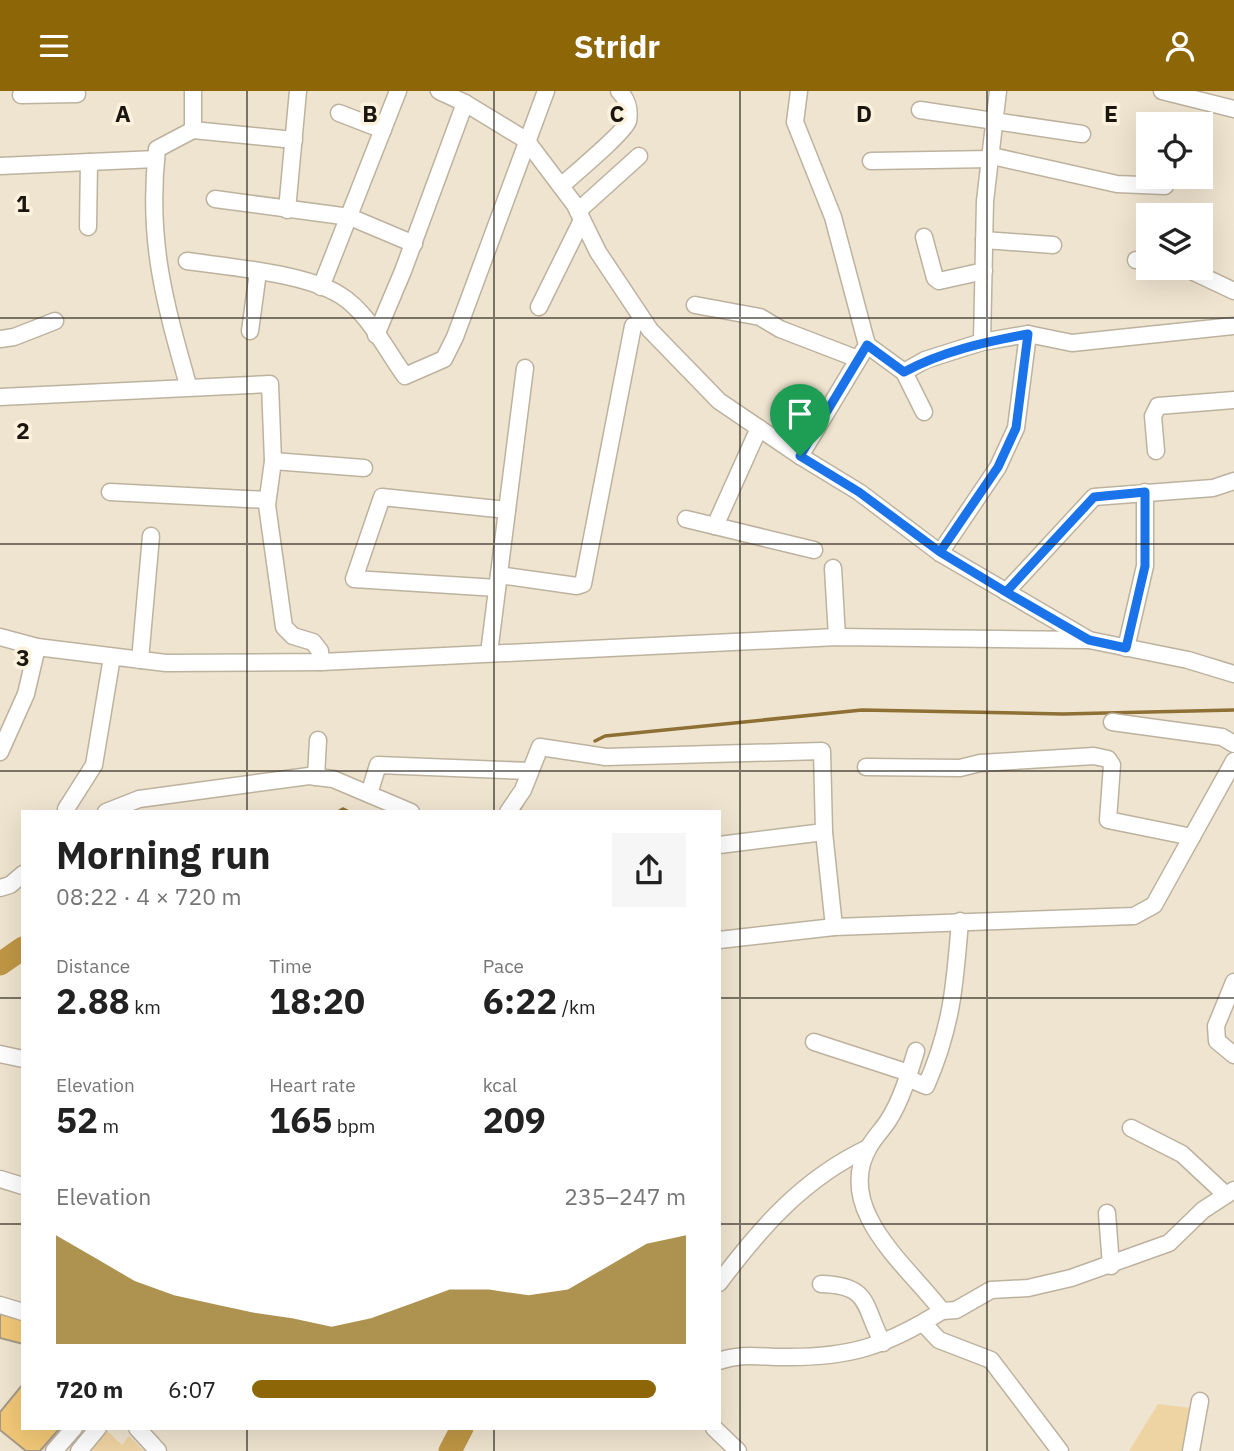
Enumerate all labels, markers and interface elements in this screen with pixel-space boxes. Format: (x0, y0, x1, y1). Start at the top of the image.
text: Stridr (574, 25, 660, 67)
icon: menu (35, 27, 73, 65)
icon: person (1161, 27, 1199, 65)
text: A (115, 98, 131, 128)
text: B (362, 98, 378, 128)
text: C (610, 98, 625, 128)
text: D (856, 98, 872, 128)
text: E (1104, 98, 1118, 128)
map controls (1136, 112, 1213, 280)
button: locate (1136, 112, 1213, 189)
text: 1 (16, 188, 30, 218)
button: layers (1136, 203, 1213, 280)
pin (770, 384, 830, 456)
icon: arrive (781, 395, 819, 433)
text: 2 (16, 415, 30, 445)
text: 3 (16, 642, 30, 672)
text: Morning run (56, 830, 271, 879)
button: share (612, 833, 686, 907)
text: 08:22 · 4 × 720 m (56, 881, 242, 911)
text: Distance (56, 954, 130, 978)
text: Time (269, 954, 312, 978)
text: Pace (483, 954, 524, 978)
text: 2.88 (56, 978, 130, 1024)
text: 18:20 (269, 978, 365, 1024)
text: 6:22 (483, 978, 557, 1024)
text: km (130, 995, 161, 1019)
text: /km (557, 995, 596, 1019)
text: Elevation (56, 1073, 135, 1097)
text: Heart rate (269, 1073, 356, 1097)
text: kcal (483, 1073, 517, 1097)
text: 52 (56, 1097, 98, 1143)
text: 165 (269, 1097, 332, 1143)
text: 209 (483, 1097, 546, 1143)
text: m (98, 1114, 119, 1138)
text: bpm (332, 1114, 375, 1138)
text: Elevation (56, 1181, 151, 1211)
text: 235–247 m (564, 1181, 686, 1211)
text: 720 m (56, 1374, 123, 1404)
text: 6:07 (168, 1374, 216, 1404)

